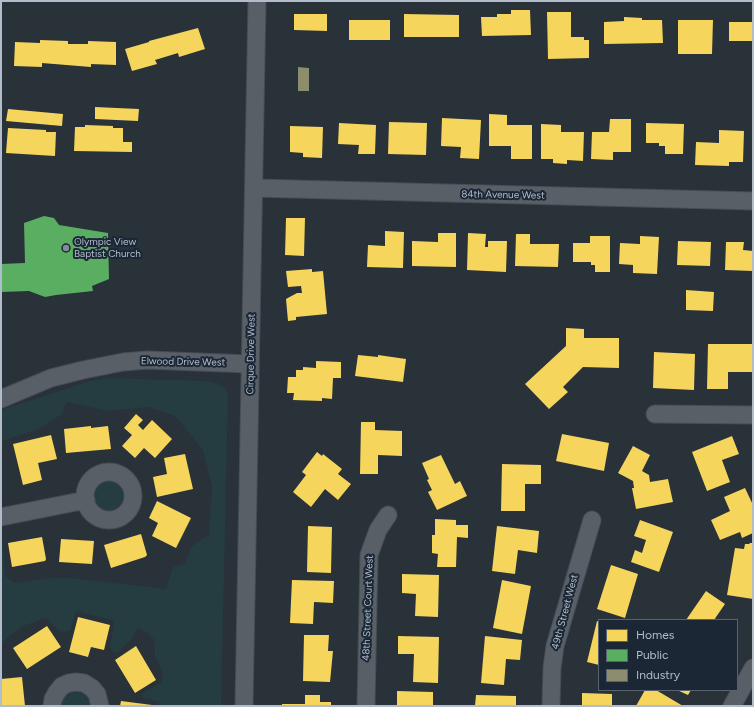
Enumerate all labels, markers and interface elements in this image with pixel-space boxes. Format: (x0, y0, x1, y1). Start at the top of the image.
street label: 84th Avenue West (461, 188, 545, 202)
place label: Olympic View Baptist Church (74, 236, 141, 260)
marker: Olympic View Baptist Church (61, 243, 71, 253)
street label: Cirque Drive West (244, 313, 258, 395)
street label: Elwood Drive West (141, 355, 225, 369)
street label: 48th Street Court West (360, 555, 376, 661)
street label: 49th Street West (549, 573, 581, 651)
legend (598, 619, 738, 691)
text: Homes (636, 628, 674, 642)
text: Public (636, 648, 669, 662)
text: Industry (636, 668, 680, 682)

